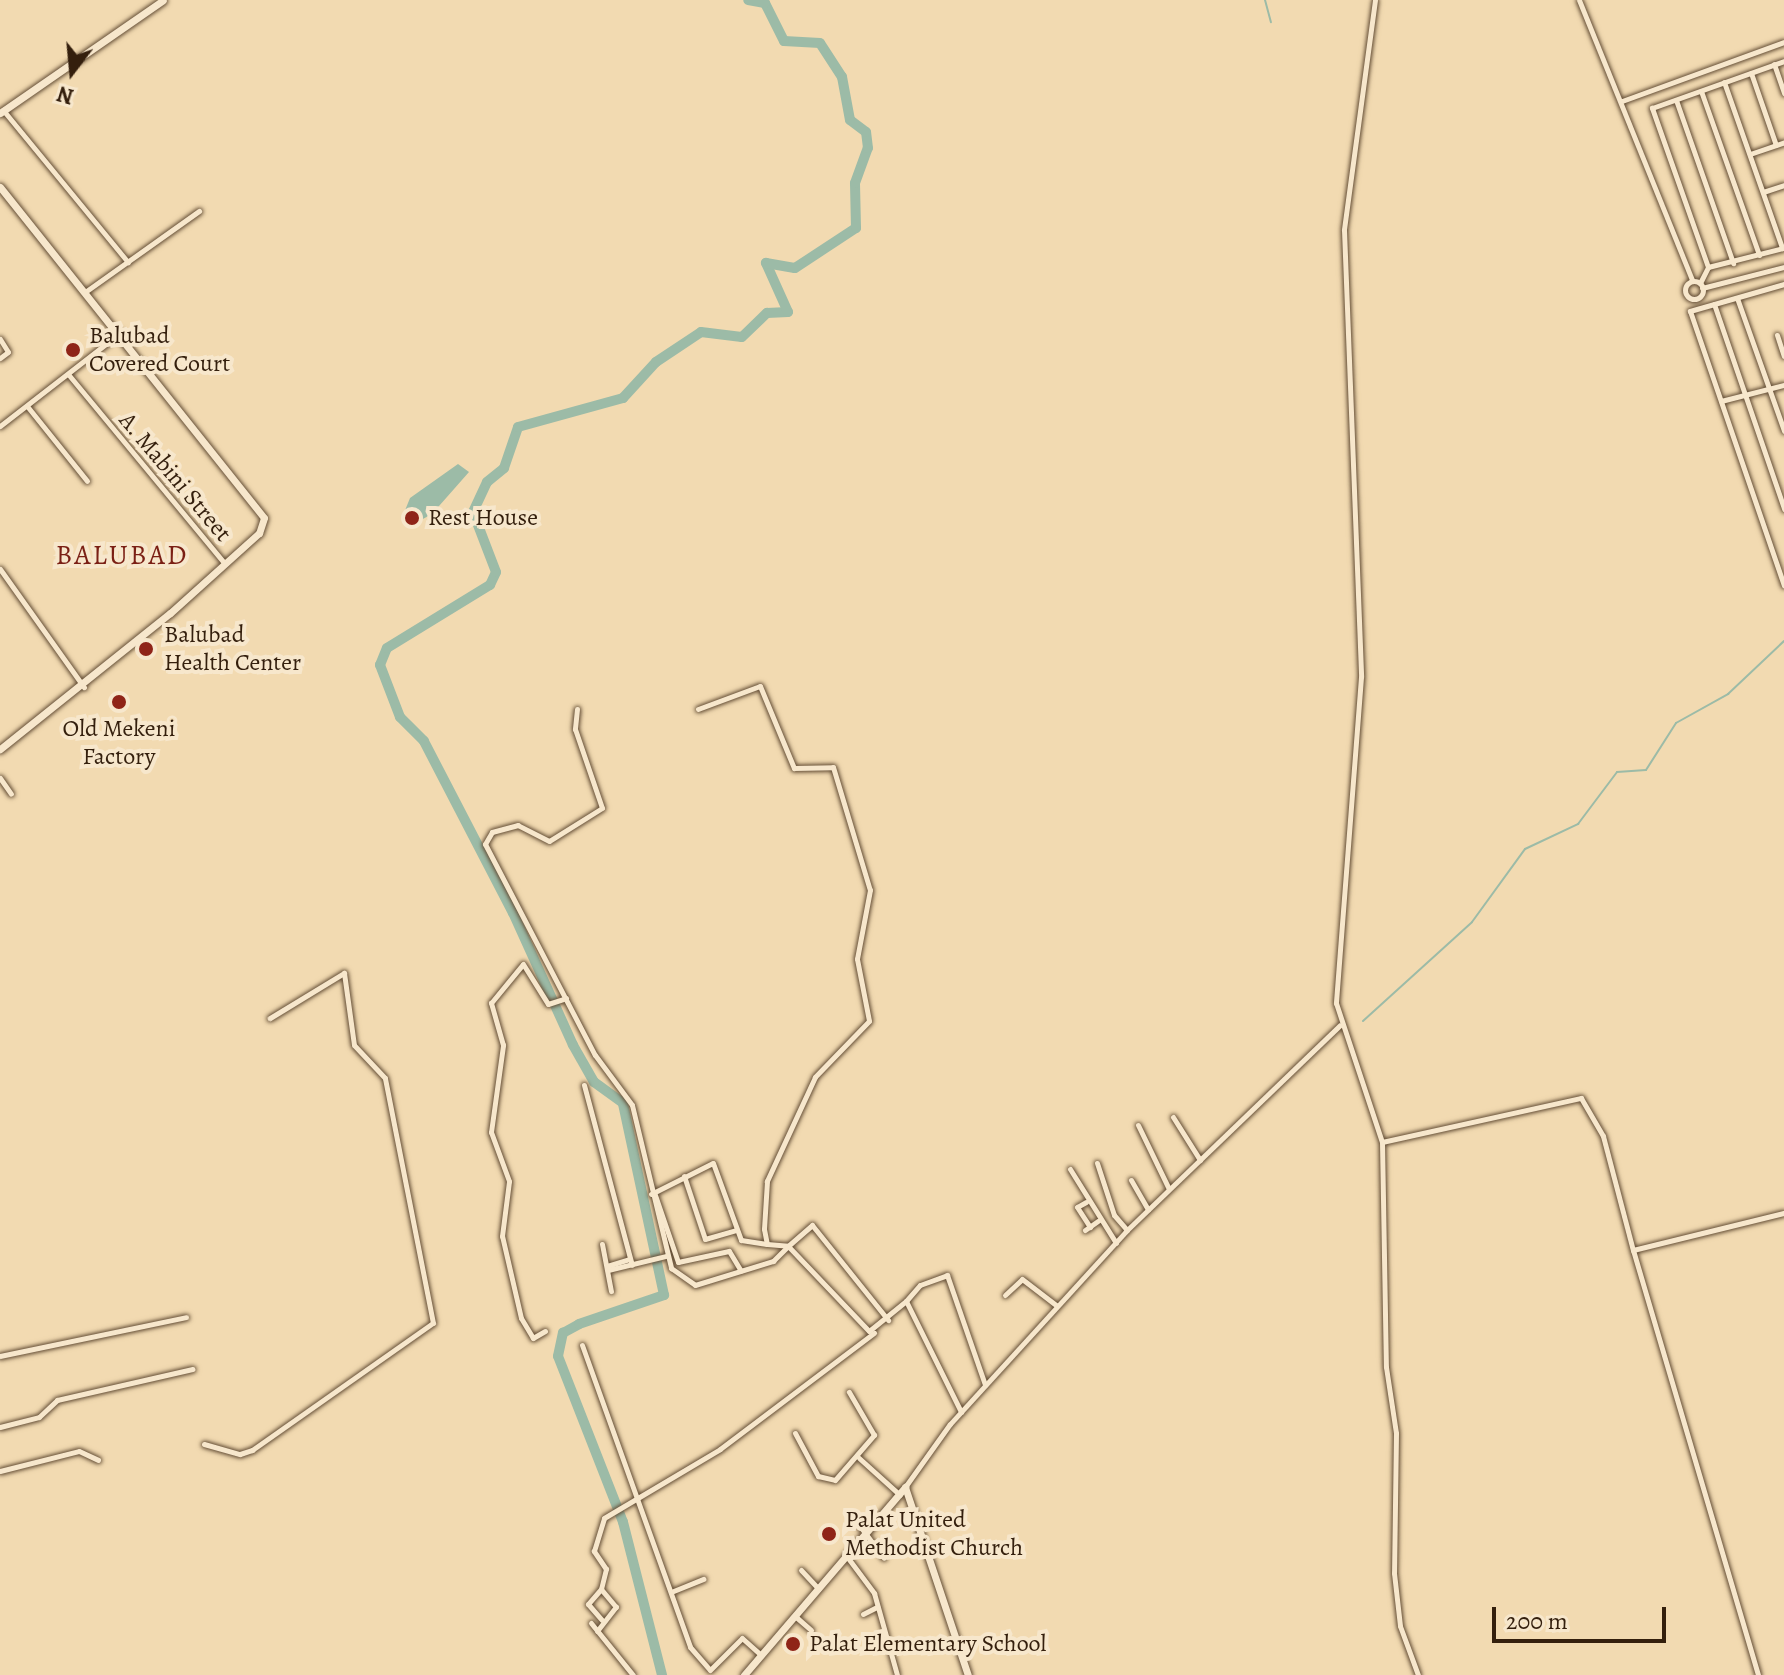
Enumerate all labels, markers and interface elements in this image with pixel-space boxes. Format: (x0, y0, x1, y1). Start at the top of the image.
north arrow (32, 32, 112, 112)
text: N (54, 78, 77, 112)
place label: Balubad Covered Court (89, 322, 230, 378)
marker: Balubad Covered Court (64, 341, 82, 359)
street label: A. Mabini Street (113, 406, 237, 548)
place label: Rest House (428, 504, 538, 532)
marker: Rest House (403, 509, 421, 527)
district label: BALUBAD (55, 538, 189, 572)
place label: Balubad Health Center (164, 621, 301, 677)
marker: Balubad Health Center (135, 638, 157, 660)
marker: Old Mekeni Factory (110, 693, 128, 711)
place label: Old Mekeni Factory (63, 715, 175, 771)
place label: Palat United Methodist Church (845, 1506, 1023, 1562)
marker: Palat United Methodist Church (820, 1525, 838, 1543)
scale bar (1496, 1591, 1670, 1641)
text: 200 m (1506, 1605, 1568, 1637)
place label: Palat Elementary School (809, 1630, 1046, 1658)
marker: Palat Elementary School (784, 1635, 802, 1653)

